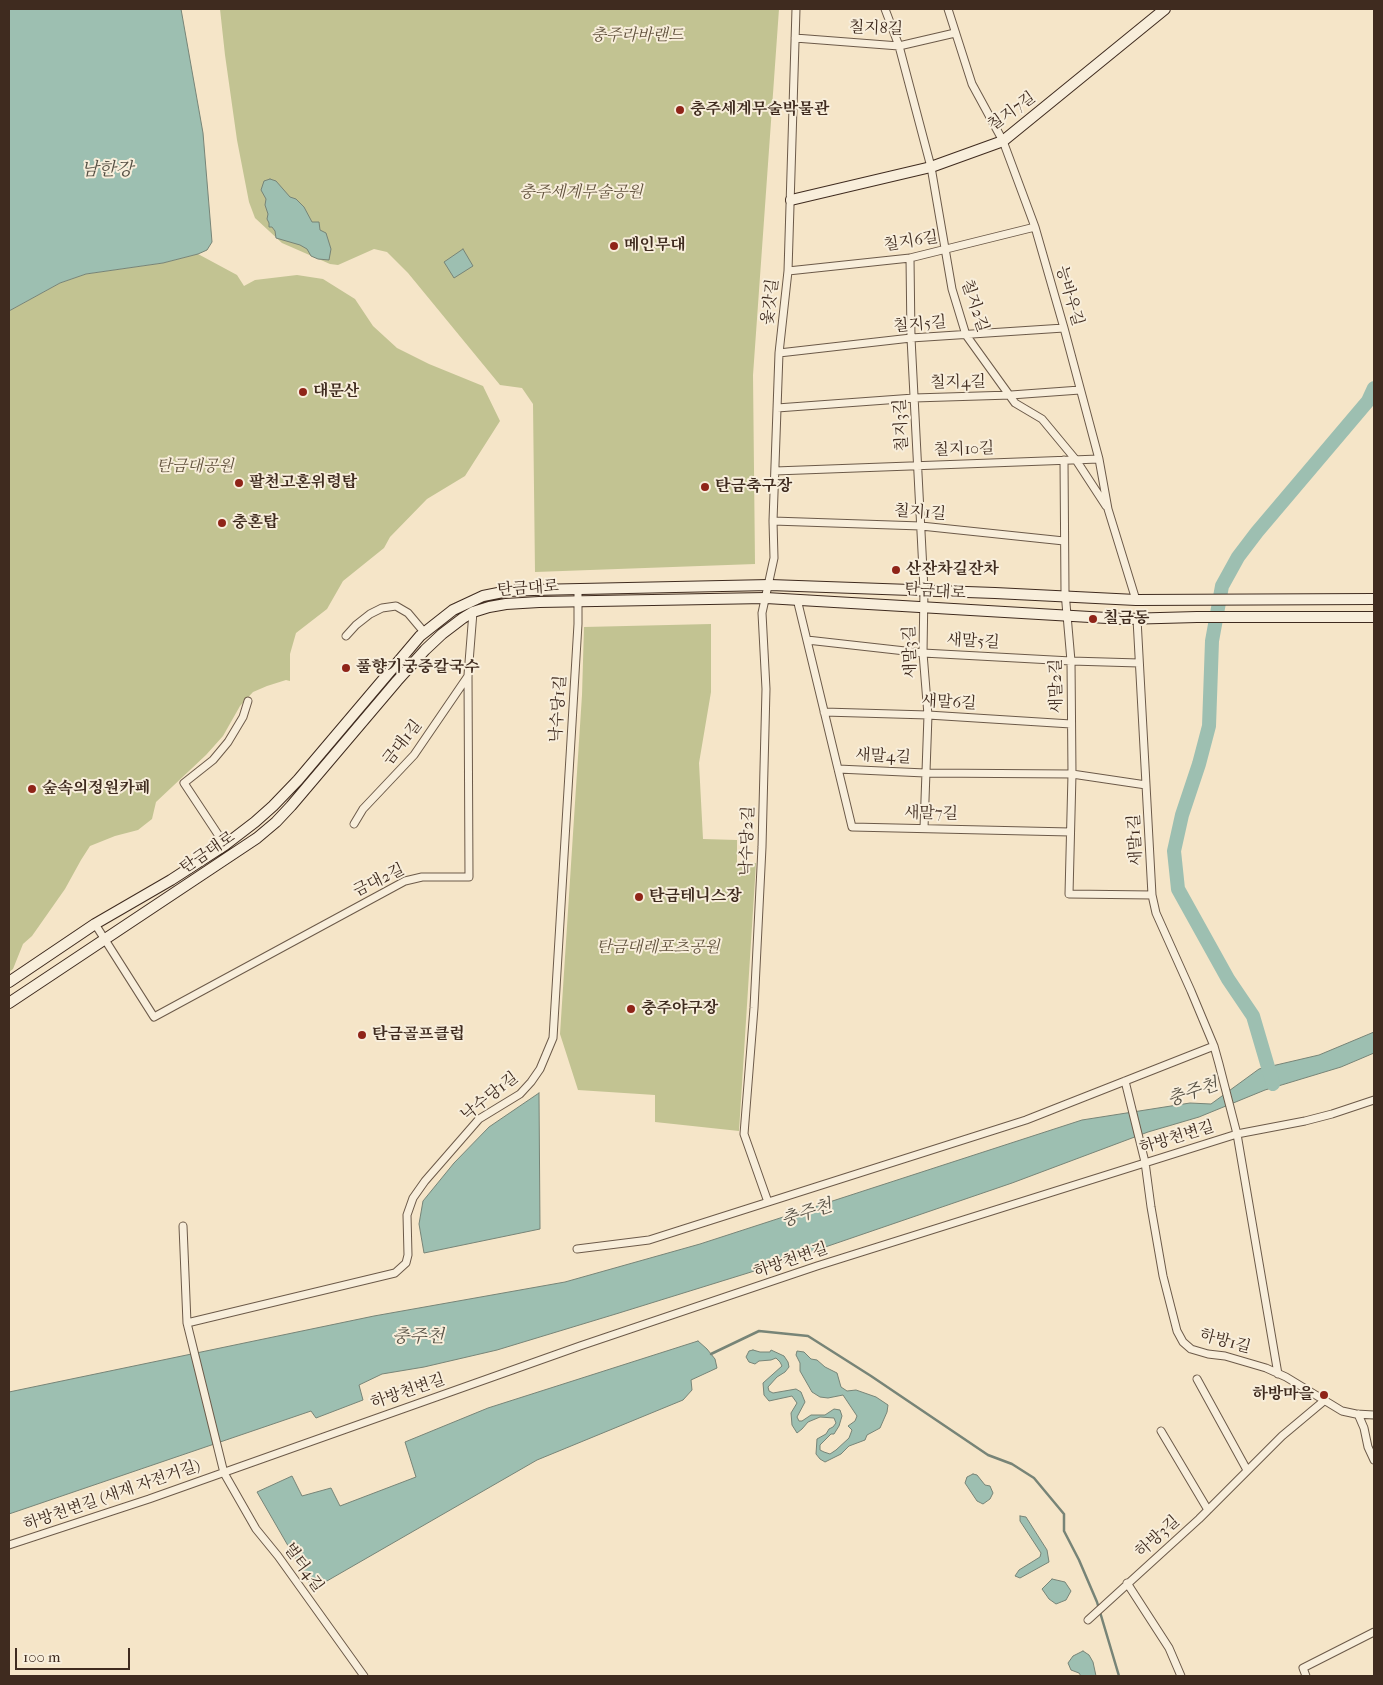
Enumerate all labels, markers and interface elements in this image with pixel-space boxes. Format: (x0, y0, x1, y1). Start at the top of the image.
street label: 칠지8길 (848, 18, 904, 40)
park label: 충주라바랜드 (591, 26, 683, 46)
street label: 칠지7길 (984, 88, 1040, 136)
place label: 충주세계무술박물관 (690, 100, 829, 120)
marker: 충주세계무술박물관 (674, 104, 686, 116)
water label: 남한강 (81, 160, 133, 182)
park label: 충주세계무술공원 (519, 183, 643, 203)
street label: 칠지6길 (882, 228, 940, 256)
place label: 메인무대 (624, 236, 686, 256)
marker: 메인무대 (608, 240, 620, 252)
street label: 능바우길 (1051, 264, 1087, 328)
street label: 칠지2길 (956, 277, 992, 335)
street label: 옻갓길 (759, 278, 783, 326)
street label: 칠지5길 (893, 313, 947, 337)
street label: 칠지4길 (930, 373, 986, 393)
place label: 대문산 (313, 382, 359, 402)
marker: 대문산 (297, 386, 309, 398)
street label: 칠지3길 (891, 398, 913, 452)
street label: 칠지10길 (933, 439, 995, 461)
park label: 탄금대공원 (156, 457, 234, 477)
place label: 팔천고혼위령탑 (249, 473, 357, 493)
marker: 팔천고혼위령탑 (233, 477, 245, 489)
place label: 탄금축구장 (715, 477, 792, 497)
marker: 탄금축구장 (699, 481, 711, 493)
street label: 칠지1길 (893, 502, 947, 524)
place label: 충혼탑 (232, 513, 278, 533)
marker: 충혼탑 (216, 517, 228, 529)
place label: 산잔차길잔차 (906, 560, 999, 580)
marker: 산잔차길잔차 (890, 564, 902, 576)
street label: 탄금대로 (496, 577, 560, 601)
street label: 탄금대로 (903, 580, 967, 604)
place label: 칠금동 (1103, 609, 1149, 629)
marker: 칠금동 (1087, 613, 1099, 625)
street label: 새말3길 (900, 625, 922, 679)
street label: 새말5길 (946, 631, 1000, 653)
place label: 풀향기궁중칼국수 (356, 658, 480, 678)
street label: 새말2길 (1047, 659, 1067, 713)
marker: 풀향기궁중칼국수 (340, 662, 352, 674)
street label: 낙수당1길 (547, 675, 571, 743)
street label: 새말6길 (921, 692, 977, 714)
street label: 금대1길 (379, 717, 427, 769)
street label: 새말4길 (855, 746, 911, 768)
place label: 숲속의정원카페 (42, 779, 150, 799)
marker: 숲속의정원카페 (26, 783, 38, 795)
street label: 새말7길 (904, 804, 958, 824)
street label: 낙수당2길 (737, 806, 759, 876)
street label: 새말1길 (1125, 813, 1147, 867)
street label: 탄금대로 (177, 828, 239, 878)
street label: 금대2길 (350, 860, 408, 902)
place label: 탄금테니스장 (649, 887, 742, 907)
marker: 탄금테니스장 (633, 891, 645, 903)
park label: 탄금대레포츠공원 (596, 938, 720, 958)
place label: 충주야구장 (641, 999, 718, 1019)
marker: 충주야구장 (625, 1003, 637, 1015)
place label: 탄금골프클럽 (372, 1025, 465, 1045)
marker: 탄금골프클럽 (356, 1029, 368, 1041)
street label: 낙수당1길 (457, 1069, 523, 1125)
water label: 충주천 (1165, 1074, 1221, 1112)
street label: 하방천변길 (1137, 1118, 1217, 1158)
water label: 충주천 (779, 1196, 835, 1232)
street label: 하방천변길 (751, 1239, 831, 1283)
street label: 하방1길 (1197, 1326, 1253, 1358)
water label: 충주천 (392, 1327, 444, 1349)
street label: 하방천변길 (368, 1370, 448, 1414)
place label: 하방마을 (1252, 1385, 1314, 1405)
marker: 하방마을 (1318, 1389, 1330, 1401)
street label: 하방천변길 (새재 자전거길) (21, 1457, 203, 1535)
street label: 하방3길 (1132, 1512, 1184, 1562)
street label: 벌터4길 (279, 1540, 327, 1596)
scale bar (18, 1638, 132, 1670)
text: 100 m (23, 1648, 61, 1666)

